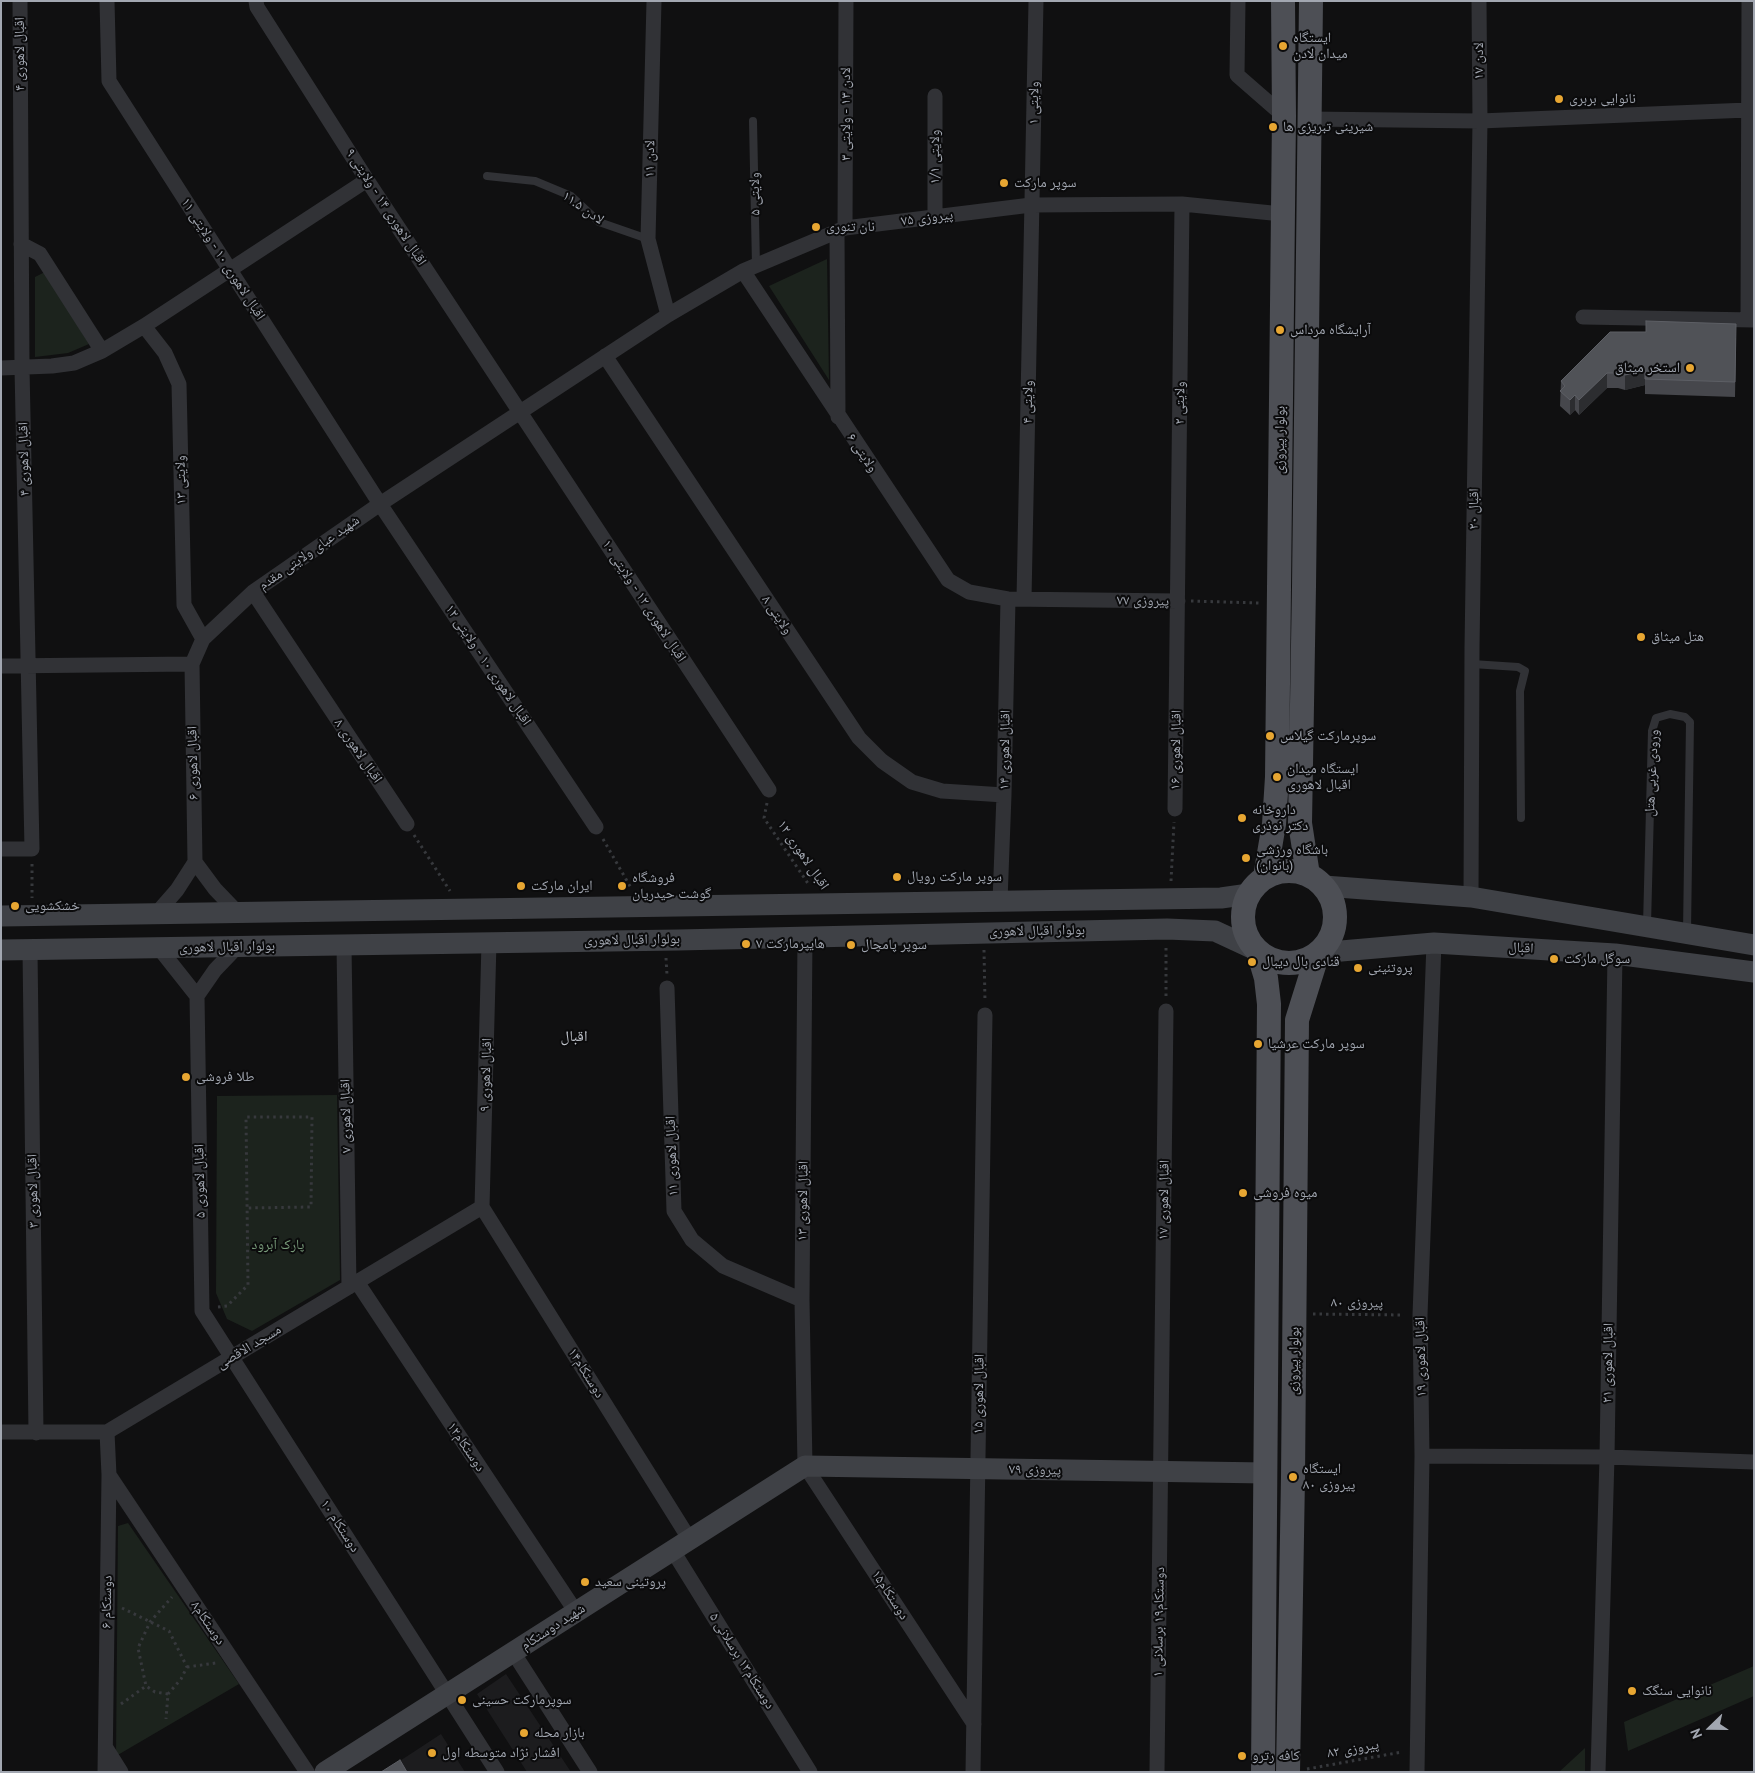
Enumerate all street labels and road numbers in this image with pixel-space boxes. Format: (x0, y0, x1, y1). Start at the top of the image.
street label: اقبال لاهوری ۴ (12, 17, 28, 91)
street label: لادن ۱۷ (1471, 42, 1487, 80)
street label: لادن ۱۳ - ولایتی ۳ (838, 67, 854, 161)
street label: ولایتی ۱ (1025, 81, 1043, 125)
street label: ولایتی ۱/۱ (927, 130, 943, 184)
street label: لادن ۱۱ (641, 140, 659, 178)
street label: اقبال لاهوری ۱۴ - ولایتی ۹ (342, 145, 430, 269)
street label: ولایتی ۵ (746, 172, 764, 216)
street label: لادن ۱۱.۵ (559, 188, 607, 228)
street label: اقبال لاهوری ۱۰ - ولایتی ۱۱ (177, 195, 269, 323)
street label: پیروزی ۷۵ (900, 206, 954, 230)
street label: ولایتی ۴ (1019, 380, 1037, 424)
street label: ولایتی ۲ (1171, 381, 1189, 425)
street label: بولوار پیروزی (1271, 406, 1289, 474)
street label: اقبال لاهوری ۴ (15, 422, 33, 496)
street label: ولایتی ۶ (843, 430, 881, 476)
street label: ولایتی ۱۳ (172, 455, 190, 505)
street label: اقبال ۲۰ (1465, 488, 1483, 530)
street label: شهید عبای ولایتی مقدم (255, 512, 363, 594)
street label: اقبال لاهوری ۱۲ - ولایتی ۱۰ (598, 537, 690, 665)
street label: ولایتی ۸ (758, 592, 796, 638)
street label: پیروزی ۷۷ (1117, 592, 1169, 610)
street label: اقبال لاهوری ۱۰ - ولایتی ۱۲ (441, 601, 535, 729)
street label: اقبال لاهوری ۱۴ (996, 710, 1014, 790)
street label: اقبال لاهوری ۱۶ (1167, 710, 1185, 790)
street label: اقبال لاهوری ۸ (330, 716, 386, 786)
street label: اقبال لاهوری ۶ (184, 726, 202, 800)
street label: ورودی غربی هتل (1641, 729, 1663, 817)
street label: اقبال لاهوری ۱۲ (774, 817, 832, 893)
street label: بولوار اقبال لاهوری (989, 922, 1085, 940)
street label: بولوار اقبال لاهوری (584, 931, 680, 949)
street label: بولوار اقبال لاهوری (179, 938, 275, 956)
street label: اقبال (1508, 939, 1534, 957)
street label: اقبال لاهوری ۹ (476, 1038, 496, 1112)
street label: اقبال لاهوری ۷ (337, 1079, 355, 1153)
street label: اقبال لاهوری ۱۱ (662, 1116, 682, 1196)
street label: اقبال لاهوری ۵ (191, 1144, 209, 1218)
street label: اقبال لاهوری ۳ (24, 1154, 42, 1228)
street label: اقبال لاهوری ۱۷ (1155, 1160, 1173, 1240)
street label: اقبال لاهوری ۱۳ (794, 1161, 812, 1241)
street label: پیروزی ۸۰ (1331, 1294, 1383, 1312)
street label: اقبال لاهوری ۱۹ (1412, 1317, 1430, 1397)
street label: مسجد الاقصی (214, 1321, 284, 1373)
street label: اقبال لاهوری ۲۱ (1599, 1323, 1617, 1403)
street label: بولوار پیروزی (1285, 1327, 1303, 1395)
street label: دوستکام۱۴ (564, 1345, 608, 1401)
street label: اقبال لاهوری ۱۵ (970, 1354, 988, 1434)
street label: دوستکام۱۲ (443, 1419, 489, 1475)
street label: پیروزی ۷۹ (1009, 1461, 1061, 1479)
street label: دوستکام ۱۰ (317, 1496, 363, 1556)
street label: دوستکام۱۵ (868, 1567, 912, 1623)
street label: دوستکام۱۹ برسلانی ۱ (1150, 1567, 1168, 1677)
street label: دوستکام ۶ (98, 1575, 116, 1629)
street label: دوستکام۸ (187, 1598, 229, 1648)
street label: شهید دوستکام (518, 1600, 588, 1654)
street label: دوستکام۱۳ برسلانی ۵ (706, 1610, 778, 1712)
street label: پیروزی ۸۲ (1326, 1736, 1380, 1762)

